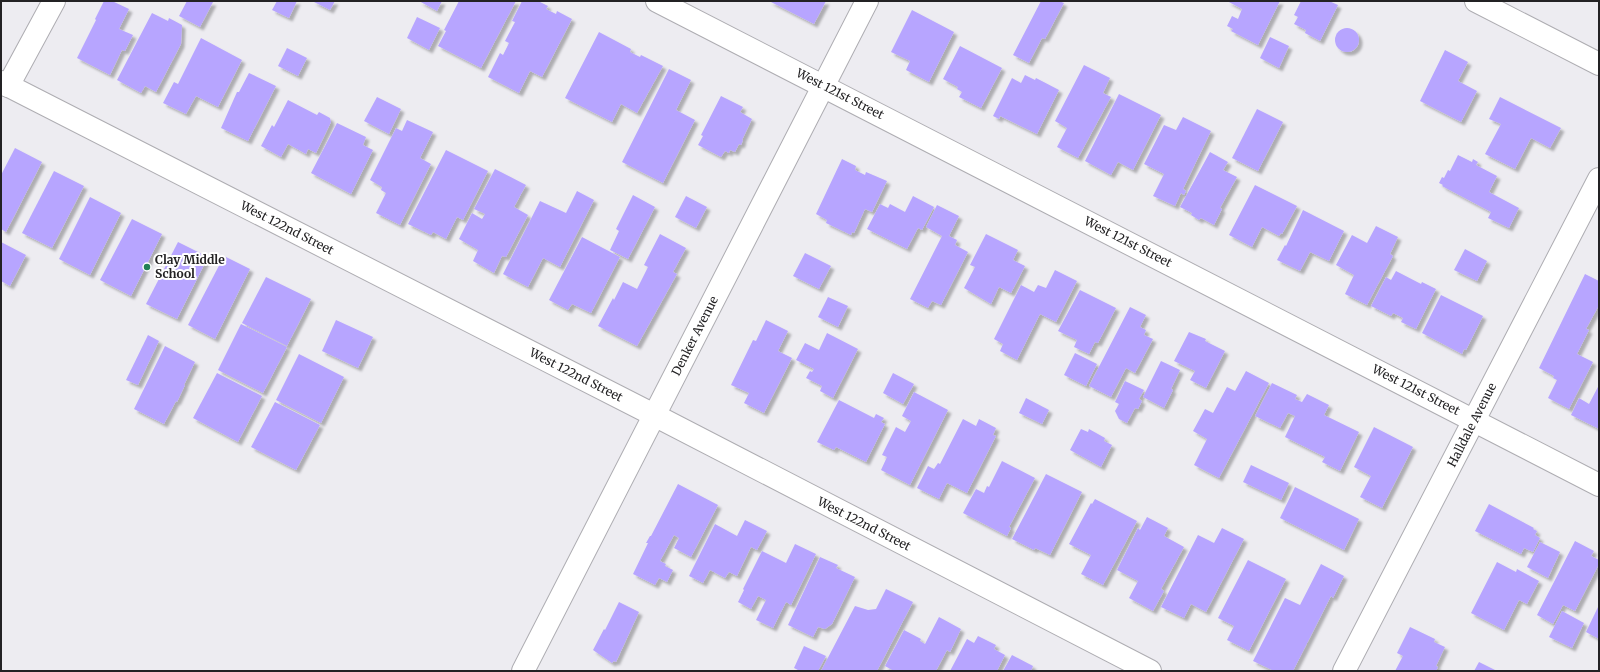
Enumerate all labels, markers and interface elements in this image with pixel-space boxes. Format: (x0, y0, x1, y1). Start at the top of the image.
street label: West 121st Street (793, 65, 887, 122)
street label: West 122nd Street (237, 197, 337, 258)
street label: West 121st Street (1081, 213, 1175, 270)
place label: Clay Middle School (155, 252, 225, 281)
marker: Clay Middle School (142, 262, 152, 272)
street label: Denker Avenue (668, 293, 721, 378)
street label: West 122nd Street (526, 344, 626, 405)
street label: West 121st Street (1369, 361, 1463, 418)
street label: Halldale Avenue (1444, 380, 1499, 469)
street label: West 122nd Street (814, 493, 914, 554)

